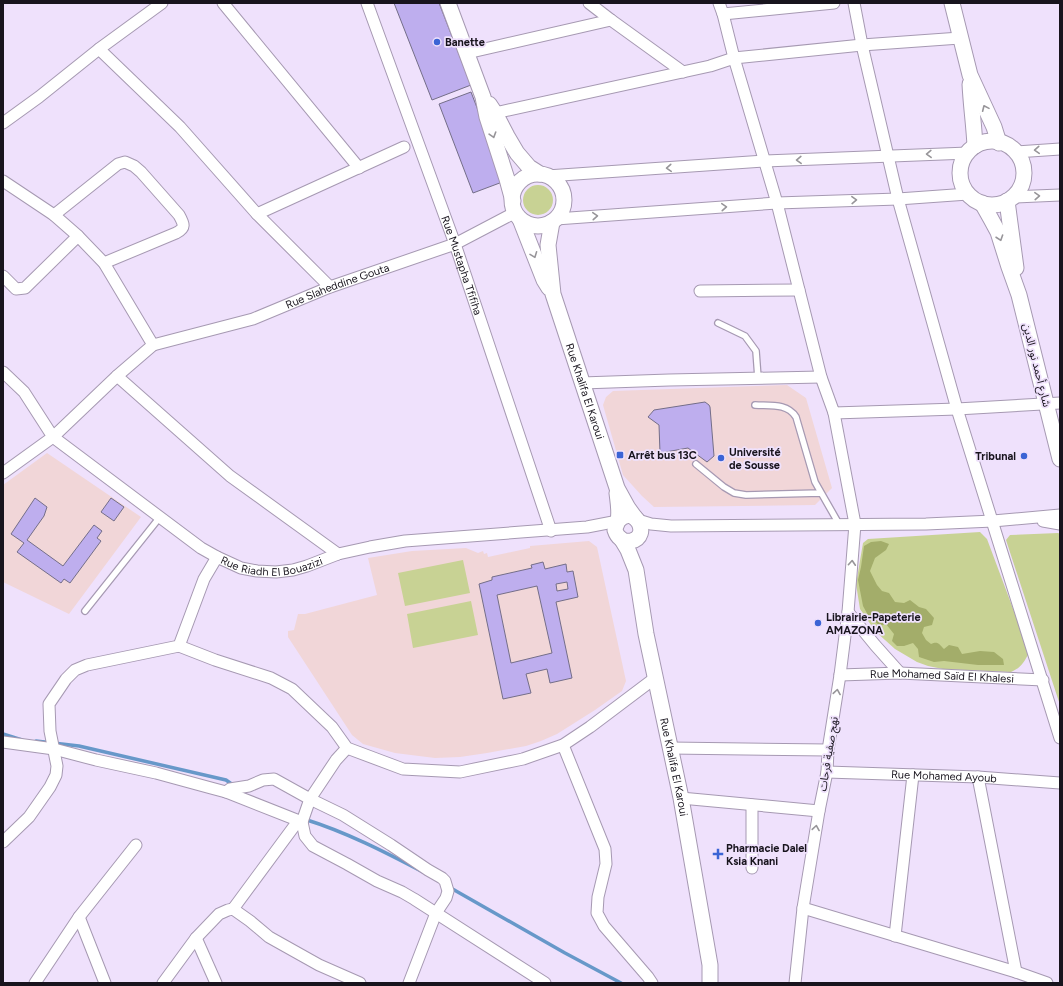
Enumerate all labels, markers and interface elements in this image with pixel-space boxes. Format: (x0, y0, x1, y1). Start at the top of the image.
place label: Banette (445, 36, 485, 49)
marker: Banette (432, 37, 442, 47)
one-way arrow (982, 105, 990, 113)
one-way arrow (488, 131, 497, 138)
one-way arrow (1034, 146, 1040, 155)
one-way arrow (926, 150, 932, 159)
one-way arrow (796, 155, 802, 164)
one-way arrow (666, 164, 672, 173)
one-way arrow (1034, 191, 1040, 200)
one-way arrow (851, 196, 857, 205)
one-way arrow (721, 203, 727, 212)
one-way arrow (592, 212, 598, 221)
street label: Rue Mustapha Tfifiha (438, 214, 484, 317)
one-way arrow (995, 234, 1003, 241)
one-way arrow (529, 252, 537, 259)
street label: Rue Slaheddine Gouta (284, 261, 391, 312)
street label: شارع أحمد نور الدين (1019, 322, 1054, 409)
street label: Rue Khalifa El Karoui (563, 342, 606, 441)
place label: Université de Sousse (729, 446, 781, 472)
place label: Arrêt bus 13C (628, 449, 697, 462)
marker: Arrêt bus 13C (615, 450, 625, 460)
place label: Tribunal (975, 450, 1016, 463)
marker: Tribunal (1019, 451, 1029, 461)
marker: Université de Sousse (716, 453, 726, 463)
street label: Rue Riadh El Bouazizi (218, 554, 325, 579)
one-way arrow (848, 560, 857, 566)
place label: Librairie-Papeterie AMAZONA (826, 611, 921, 637)
marker: Librairie-Papeterie AMAZONA (813, 618, 823, 628)
street label: Rue Mohamed Saïd El Khalesi (870, 667, 1014, 686)
one-way arrow (833, 689, 841, 695)
street label: نهج صفية فرحات (816, 716, 842, 792)
street label: Rue Khalifa El Karoui (657, 717, 690, 817)
street label: Rue Mohamed Ayoub (891, 768, 997, 785)
one-way arrow (811, 825, 820, 831)
place label: Pharmacie Dalel Ksia Knani (726, 842, 807, 868)
marker: Pharmacie Dalel Ksia Knani (713, 849, 723, 859)

